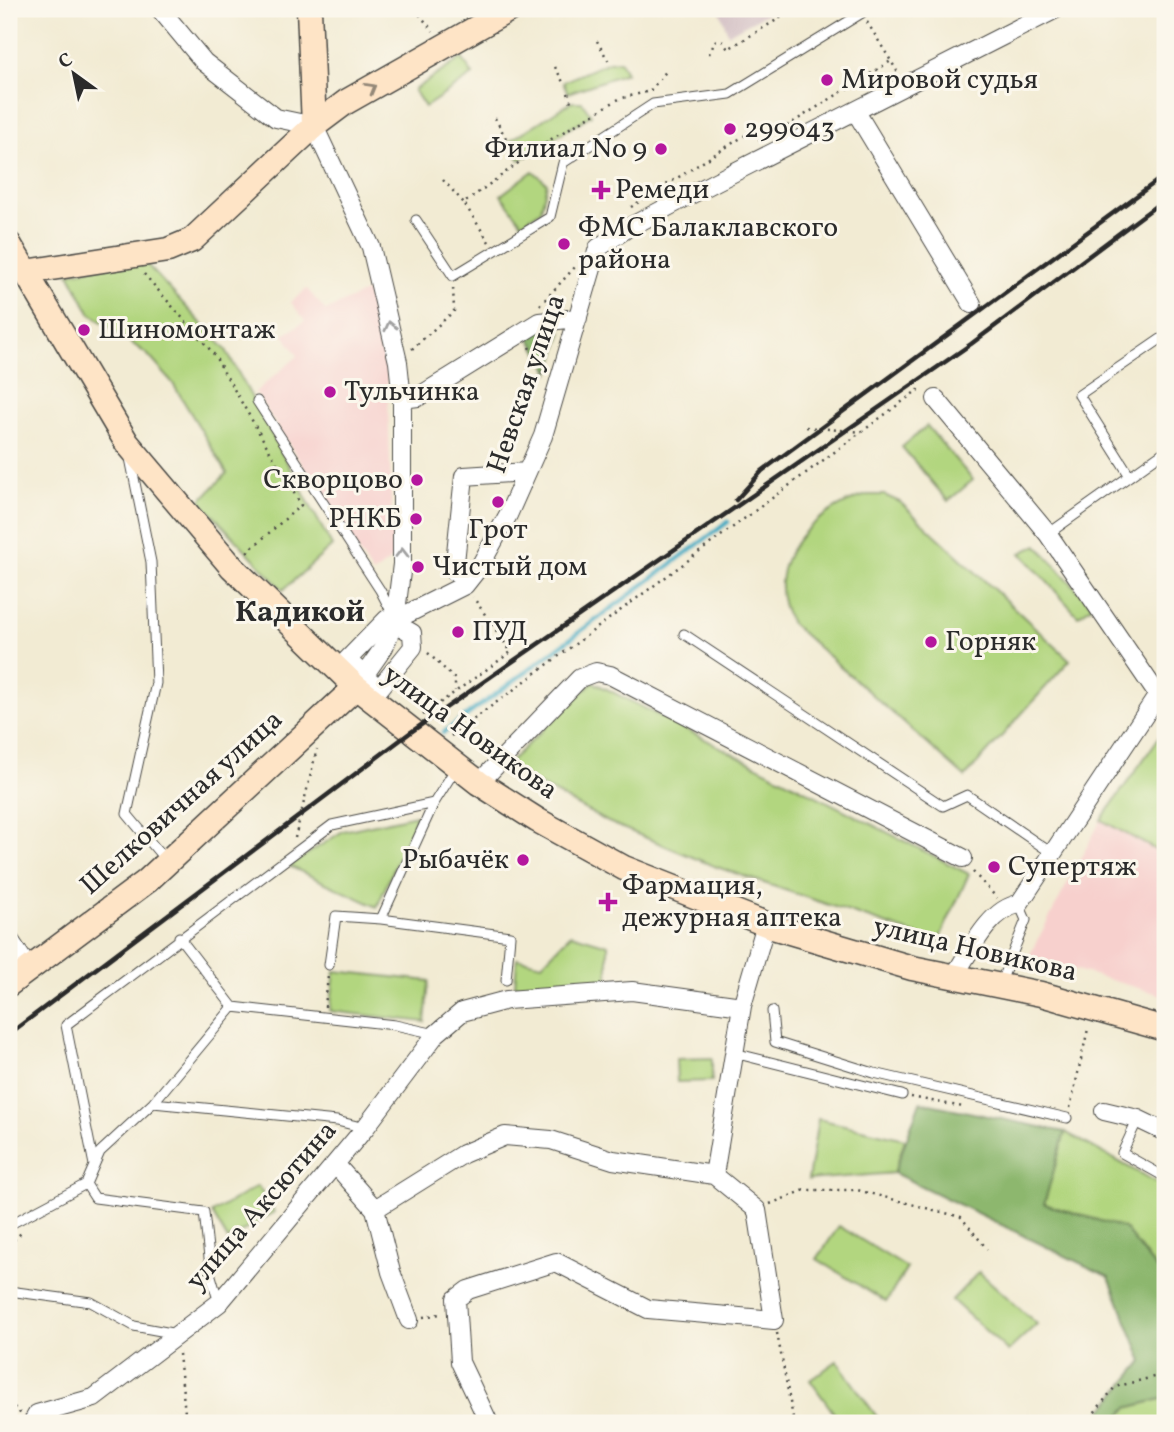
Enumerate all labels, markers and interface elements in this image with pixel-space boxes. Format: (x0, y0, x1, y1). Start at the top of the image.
north arrow (38, 38, 108, 108)
text: С (54, 47, 78, 76)
place label: Мировой судья (841, 61, 1038, 100)
marker: Мировой судья (819, 72, 835, 88)
one-way arrow (364, 83, 377, 96)
place label: 299043 (744, 110, 835, 149)
marker: 299043 (722, 121, 738, 137)
place label: Филиал No 9 (484, 130, 647, 169)
marker: Филиал No 9 (653, 141, 669, 157)
place label: Ремеди (615, 171, 709, 210)
marker: Ремеди (593, 182, 609, 198)
place label: ФМС Балаклавского района (578, 209, 838, 280)
marker: ФМС Балаклавского района (556, 236, 572, 252)
street label: Невская улица (478, 289, 576, 479)
place label: Шиномонтаж (98, 311, 276, 350)
one-way arrow (384, 320, 398, 332)
marker: Шиномонтаж (76, 322, 92, 338)
place label: Тульчинка (344, 373, 480, 412)
marker: Тульчинка (322, 384, 338, 400)
place label: Скворцово (263, 461, 403, 500)
marker: Скворцово (409, 472, 425, 488)
marker: Грот (490, 494, 506, 510)
place label: РНКБ (328, 500, 402, 539)
marker: РНКБ (408, 511, 424, 527)
place label: Грот (468, 511, 528, 550)
one-way arrow (394, 547, 410, 557)
place label: Чистый дом (432, 548, 587, 587)
marker: Чистый дом (410, 559, 426, 575)
district label: Кадикой (235, 592, 365, 634)
place label: ПУД (472, 613, 528, 652)
place label: Горняк (945, 623, 1036, 662)
marker: ПУД (450, 624, 466, 640)
marker: Горняк (923, 634, 939, 650)
street label: улица Новикова (374, 656, 566, 810)
street label: Шелковичная улица (72, 701, 292, 905)
place label: Рыбачёк (402, 841, 509, 880)
place label: Супертяж (1008, 848, 1137, 887)
marker: Рыбачёк (515, 852, 531, 868)
marker: Супертяж (986, 859, 1002, 875)
place label: Фармация, дежурная аптека (622, 867, 842, 938)
marker: Фармация, дежурная аптека (600, 894, 616, 910)
street label: улица Новикова (869, 908, 1081, 992)
street label: улица Аксютина (177, 1113, 347, 1299)

